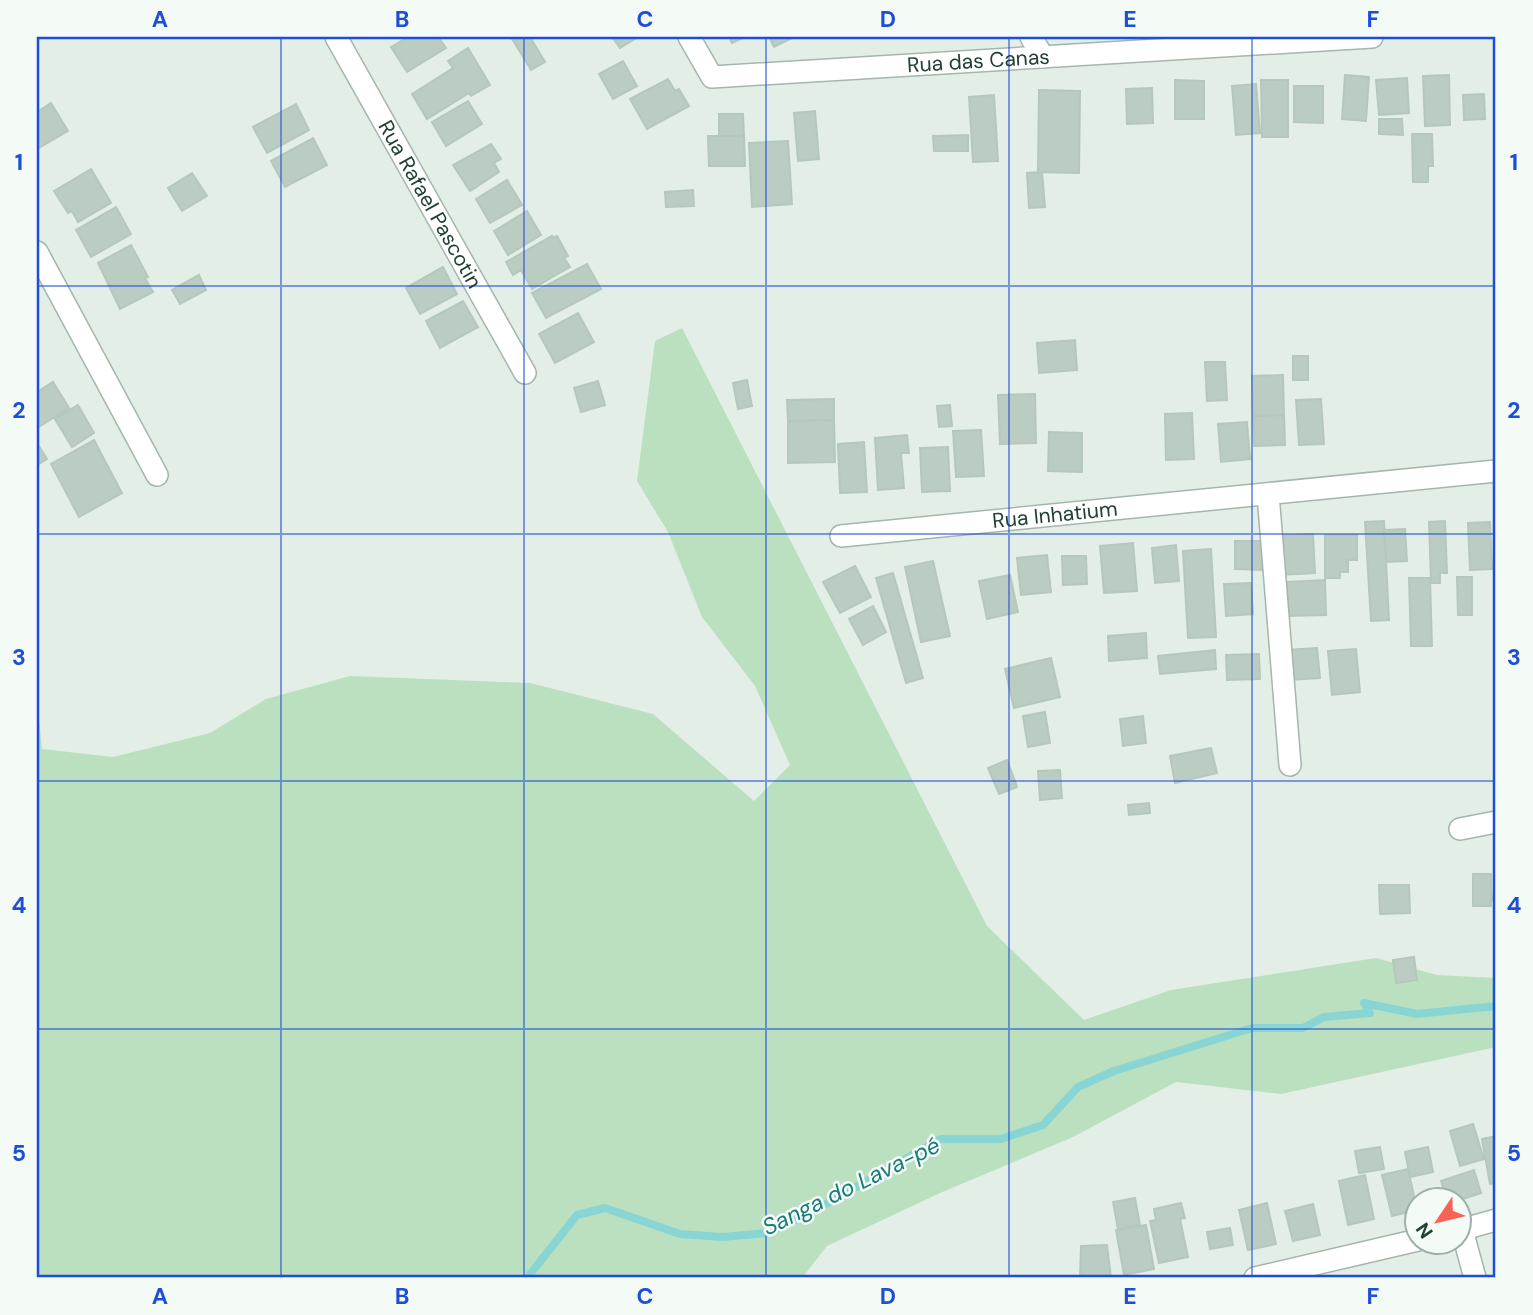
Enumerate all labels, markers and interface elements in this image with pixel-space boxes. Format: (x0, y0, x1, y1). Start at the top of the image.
text: A (152, 4, 168, 34)
text: B (395, 4, 409, 34)
text: C (637, 4, 653, 34)
text: D (880, 4, 896, 34)
text: E (1123, 4, 1137, 34)
text: F (1367, 4, 1380, 34)
street label: Rua das Canas (906, 43, 1051, 79)
street label: Rua Rafael Pascotin (372, 115, 489, 293)
text: 1 (15, 147, 23, 177)
text: 1 (1510, 147, 1518, 177)
text: 2 (12, 395, 26, 425)
text: 2 (1507, 395, 1521, 425)
street label: Rua Inhatium (991, 495, 1119, 535)
text: 3 (12, 642, 26, 672)
text: 3 (1507, 642, 1521, 672)
text: 4 (12, 890, 27, 920)
text: 4 (1507, 890, 1522, 920)
water label: Sanga do Lava-pé (757, 1130, 945, 1242)
text: 5 (12, 1138, 26, 1168)
text: 5 (1507, 1138, 1521, 1168)
north arrow (1404, 1186, 1474, 1256)
text: N (1410, 1218, 1439, 1243)
text: A (152, 1281, 168, 1311)
text: B (395, 1281, 409, 1311)
text: C (637, 1281, 653, 1311)
text: D (880, 1281, 896, 1311)
text: E (1123, 1281, 1137, 1311)
text: F (1367, 1281, 1380, 1311)

